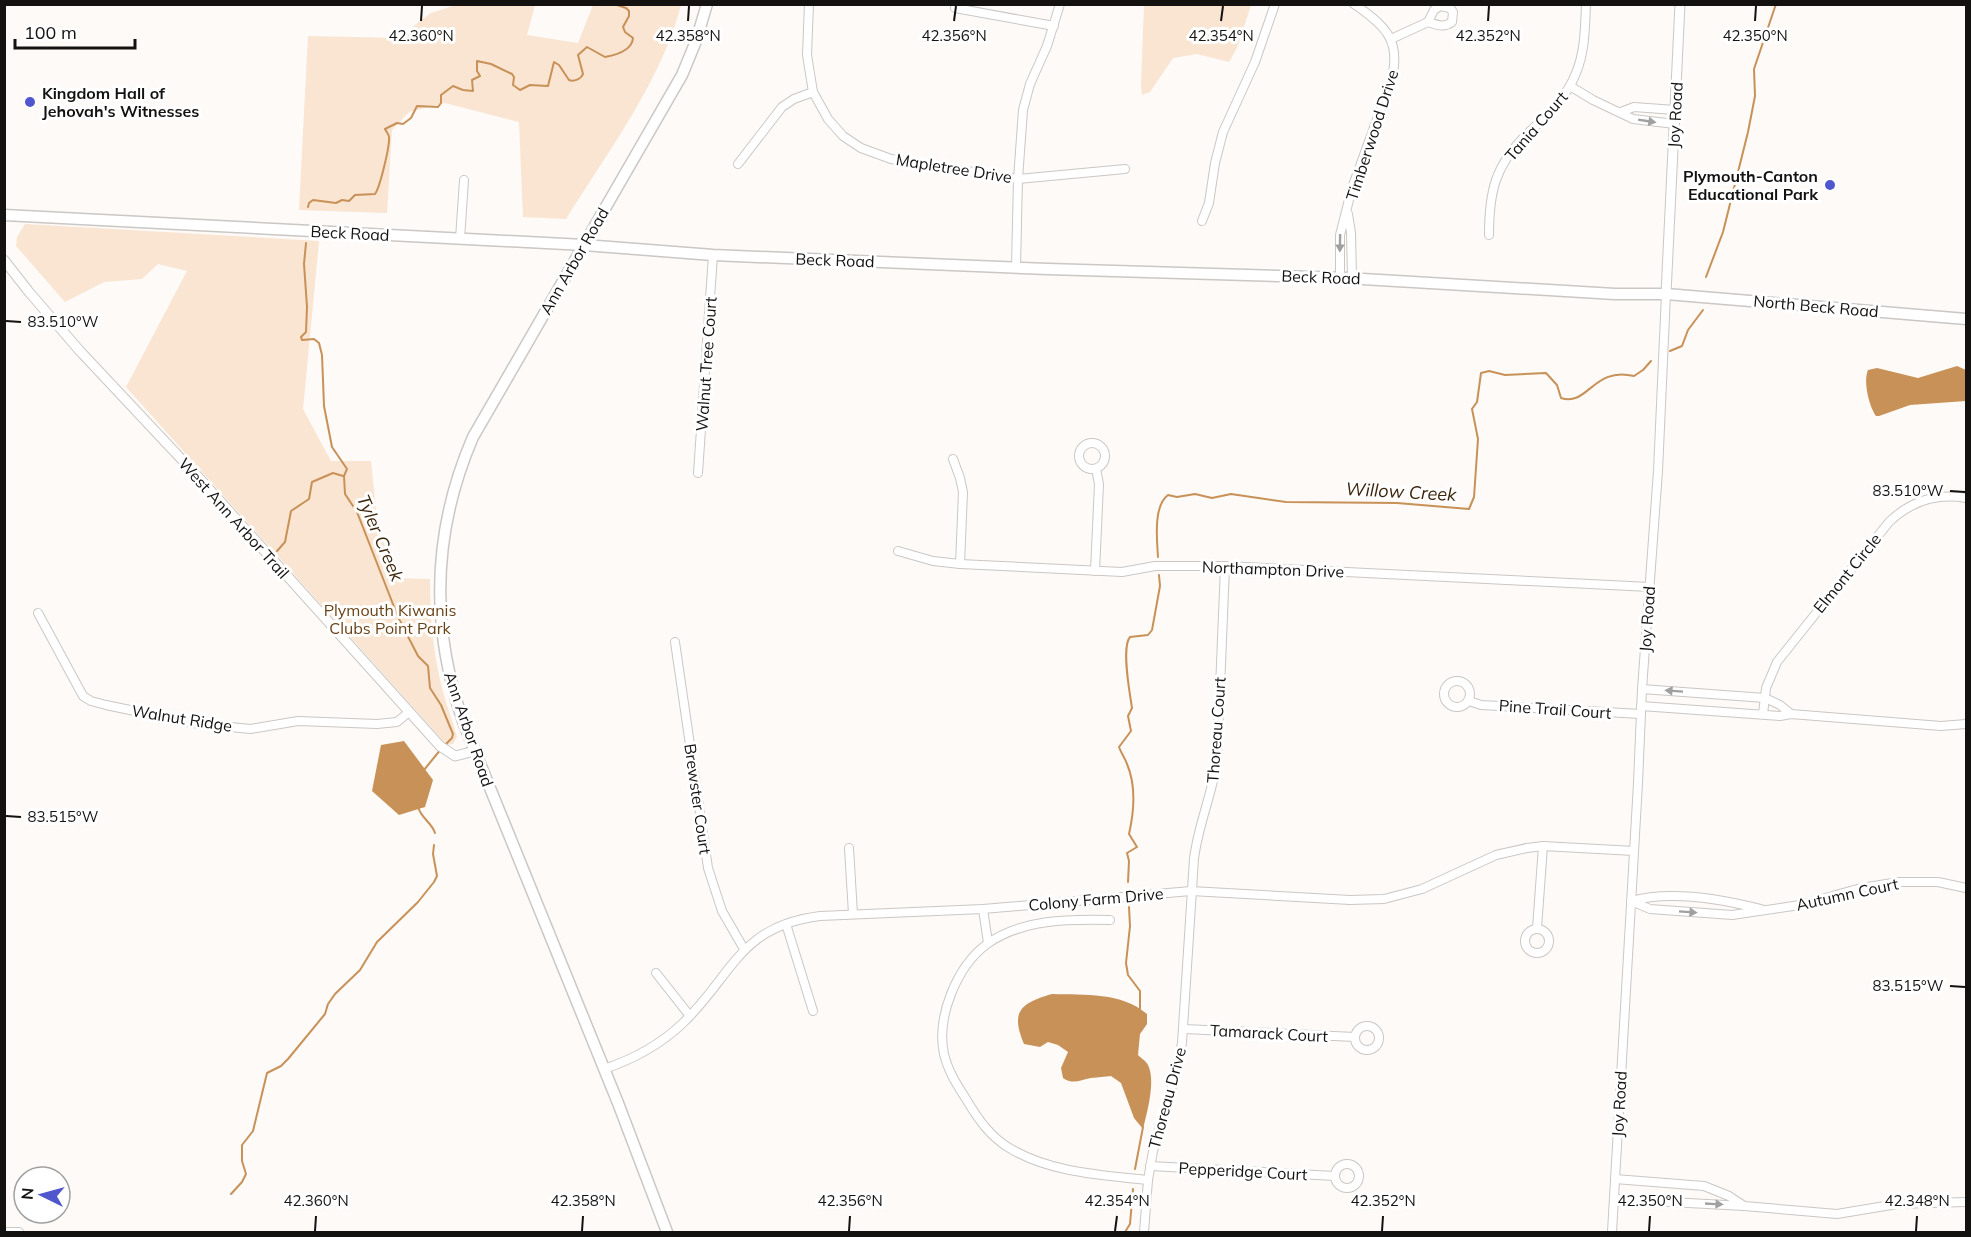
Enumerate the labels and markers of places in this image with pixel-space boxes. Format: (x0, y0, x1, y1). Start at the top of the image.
place label: Kingdom Hall of Jehovah's Witnesses (42, 83, 199, 121)
marker: Kingdom Hall of Jehovah's Witnesses (23, 95, 37, 109)
place label: Plymouth-Canton Educational Park (1683, 166, 1819, 204)
marker: Plymouth-Canton Educational Park (1823, 178, 1837, 192)

